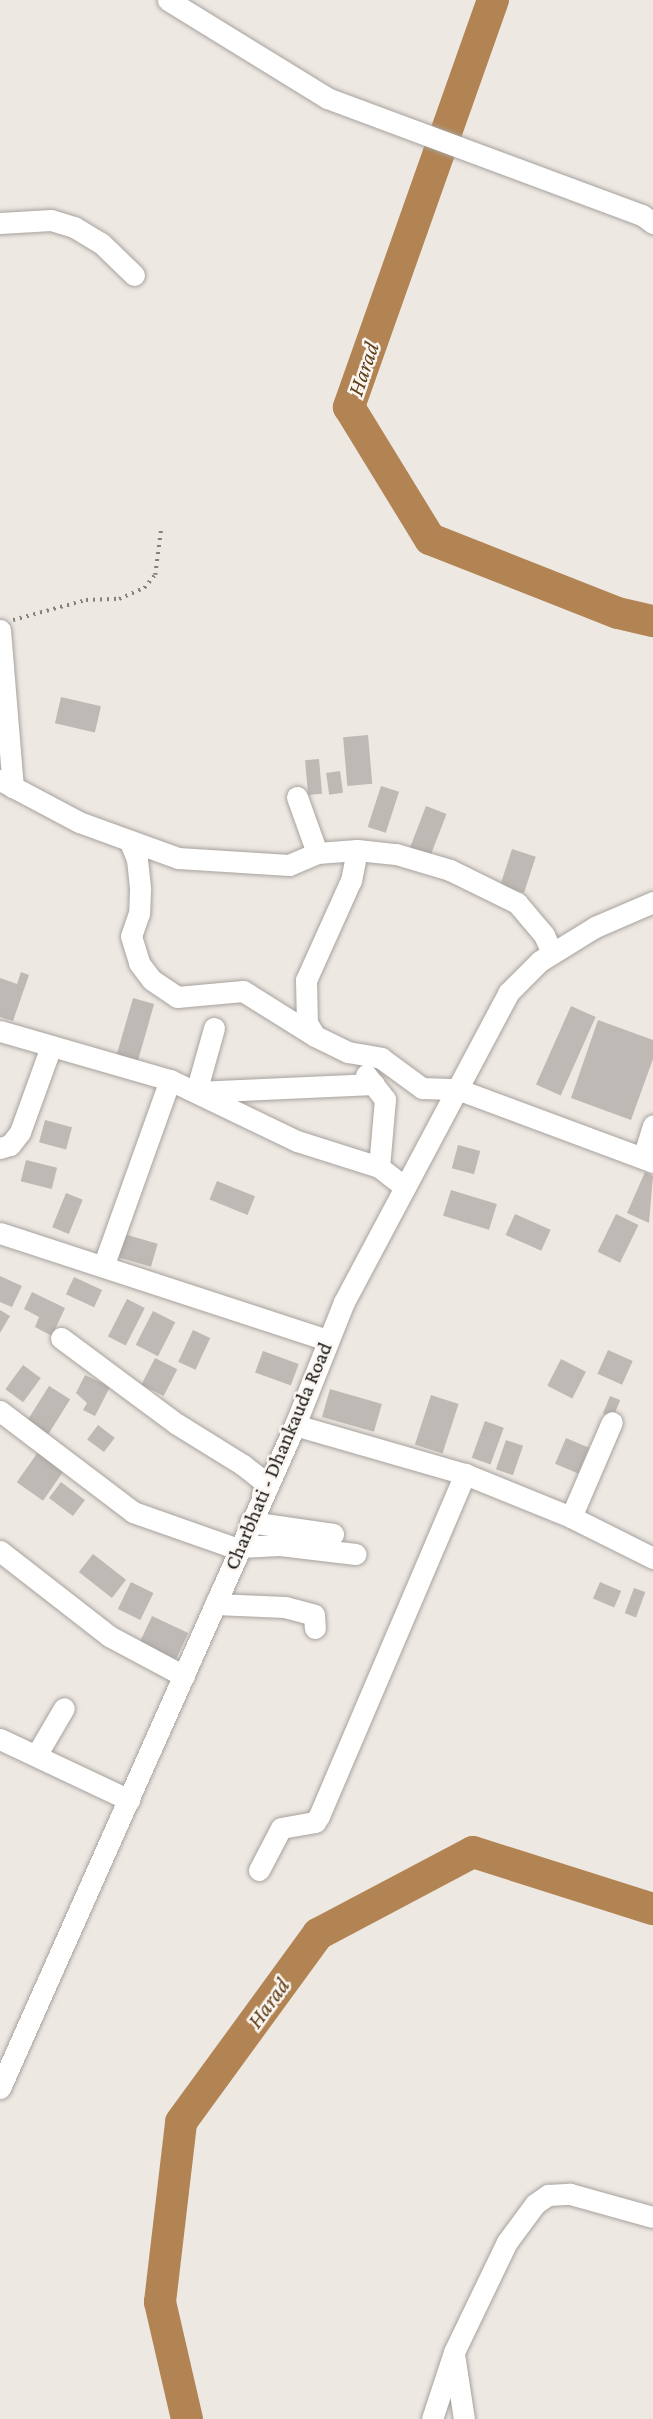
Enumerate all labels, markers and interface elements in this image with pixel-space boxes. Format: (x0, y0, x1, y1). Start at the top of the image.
water label: Harad (341, 338, 385, 400)
street label: Charbhati - Dhankauda Road (219, 1338, 337, 1574)
water label: Harad (241, 1973, 295, 2033)

